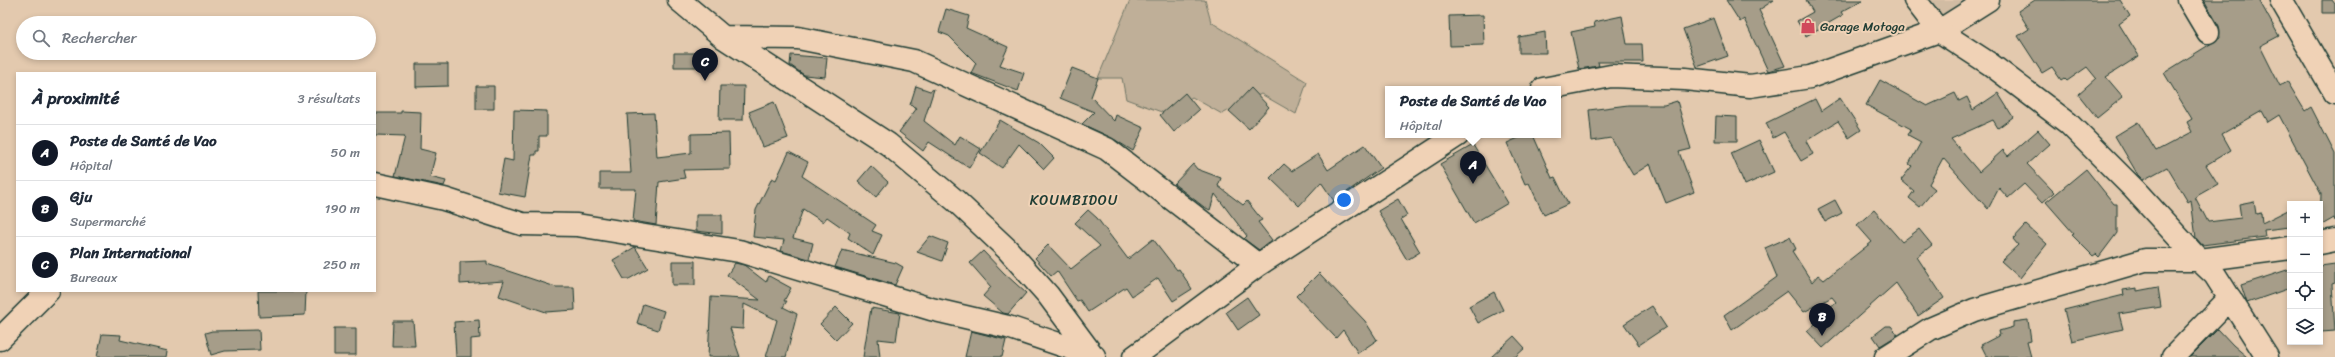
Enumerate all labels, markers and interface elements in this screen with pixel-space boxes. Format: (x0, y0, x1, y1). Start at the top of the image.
place label: Garage Motoga (1820, 15, 1905, 38)
search box (16, 16, 376, 60)
shop icon: Garage Motoga (1799, 17, 1817, 35)
text: Rechercher (62, 25, 137, 51)
icon: search (30, 27, 52, 49)
pin: C (692, 48, 718, 81)
text: À proximité (32, 83, 119, 113)
popup (1385, 86, 1561, 138)
text: 3 résultats (298, 87, 360, 110)
text: Poste de Santé de Vao (1400, 88, 1546, 114)
text: Hôpital (1400, 114, 1442, 137)
text: Poste de Santé de Vao (70, 128, 217, 154)
text: A (41, 141, 49, 164)
text: 50 m (330, 141, 360, 164)
pin: A (1460, 151, 1486, 184)
text: Hôpital (70, 154, 112, 177)
text: Gju (70, 184, 92, 210)
district label: KOUMBIDOU (1030, 188, 1118, 213)
your location (1334, 190, 1354, 210)
text: B (41, 197, 49, 220)
text: 190 m (325, 197, 360, 220)
map controls (2287, 201, 2323, 345)
button: + (2287, 201, 2323, 237)
text: Supermarché (70, 210, 146, 233)
button: − (2287, 237, 2323, 273)
text: Plan International (70, 240, 191, 266)
text: C (41, 253, 49, 276)
text: 250 m (323, 253, 360, 276)
text: Bureaux (70, 266, 117, 289)
button: locate (2287, 273, 2323, 309)
pin: B (1809, 303, 1835, 336)
button: layers (2287, 309, 2323, 345)

